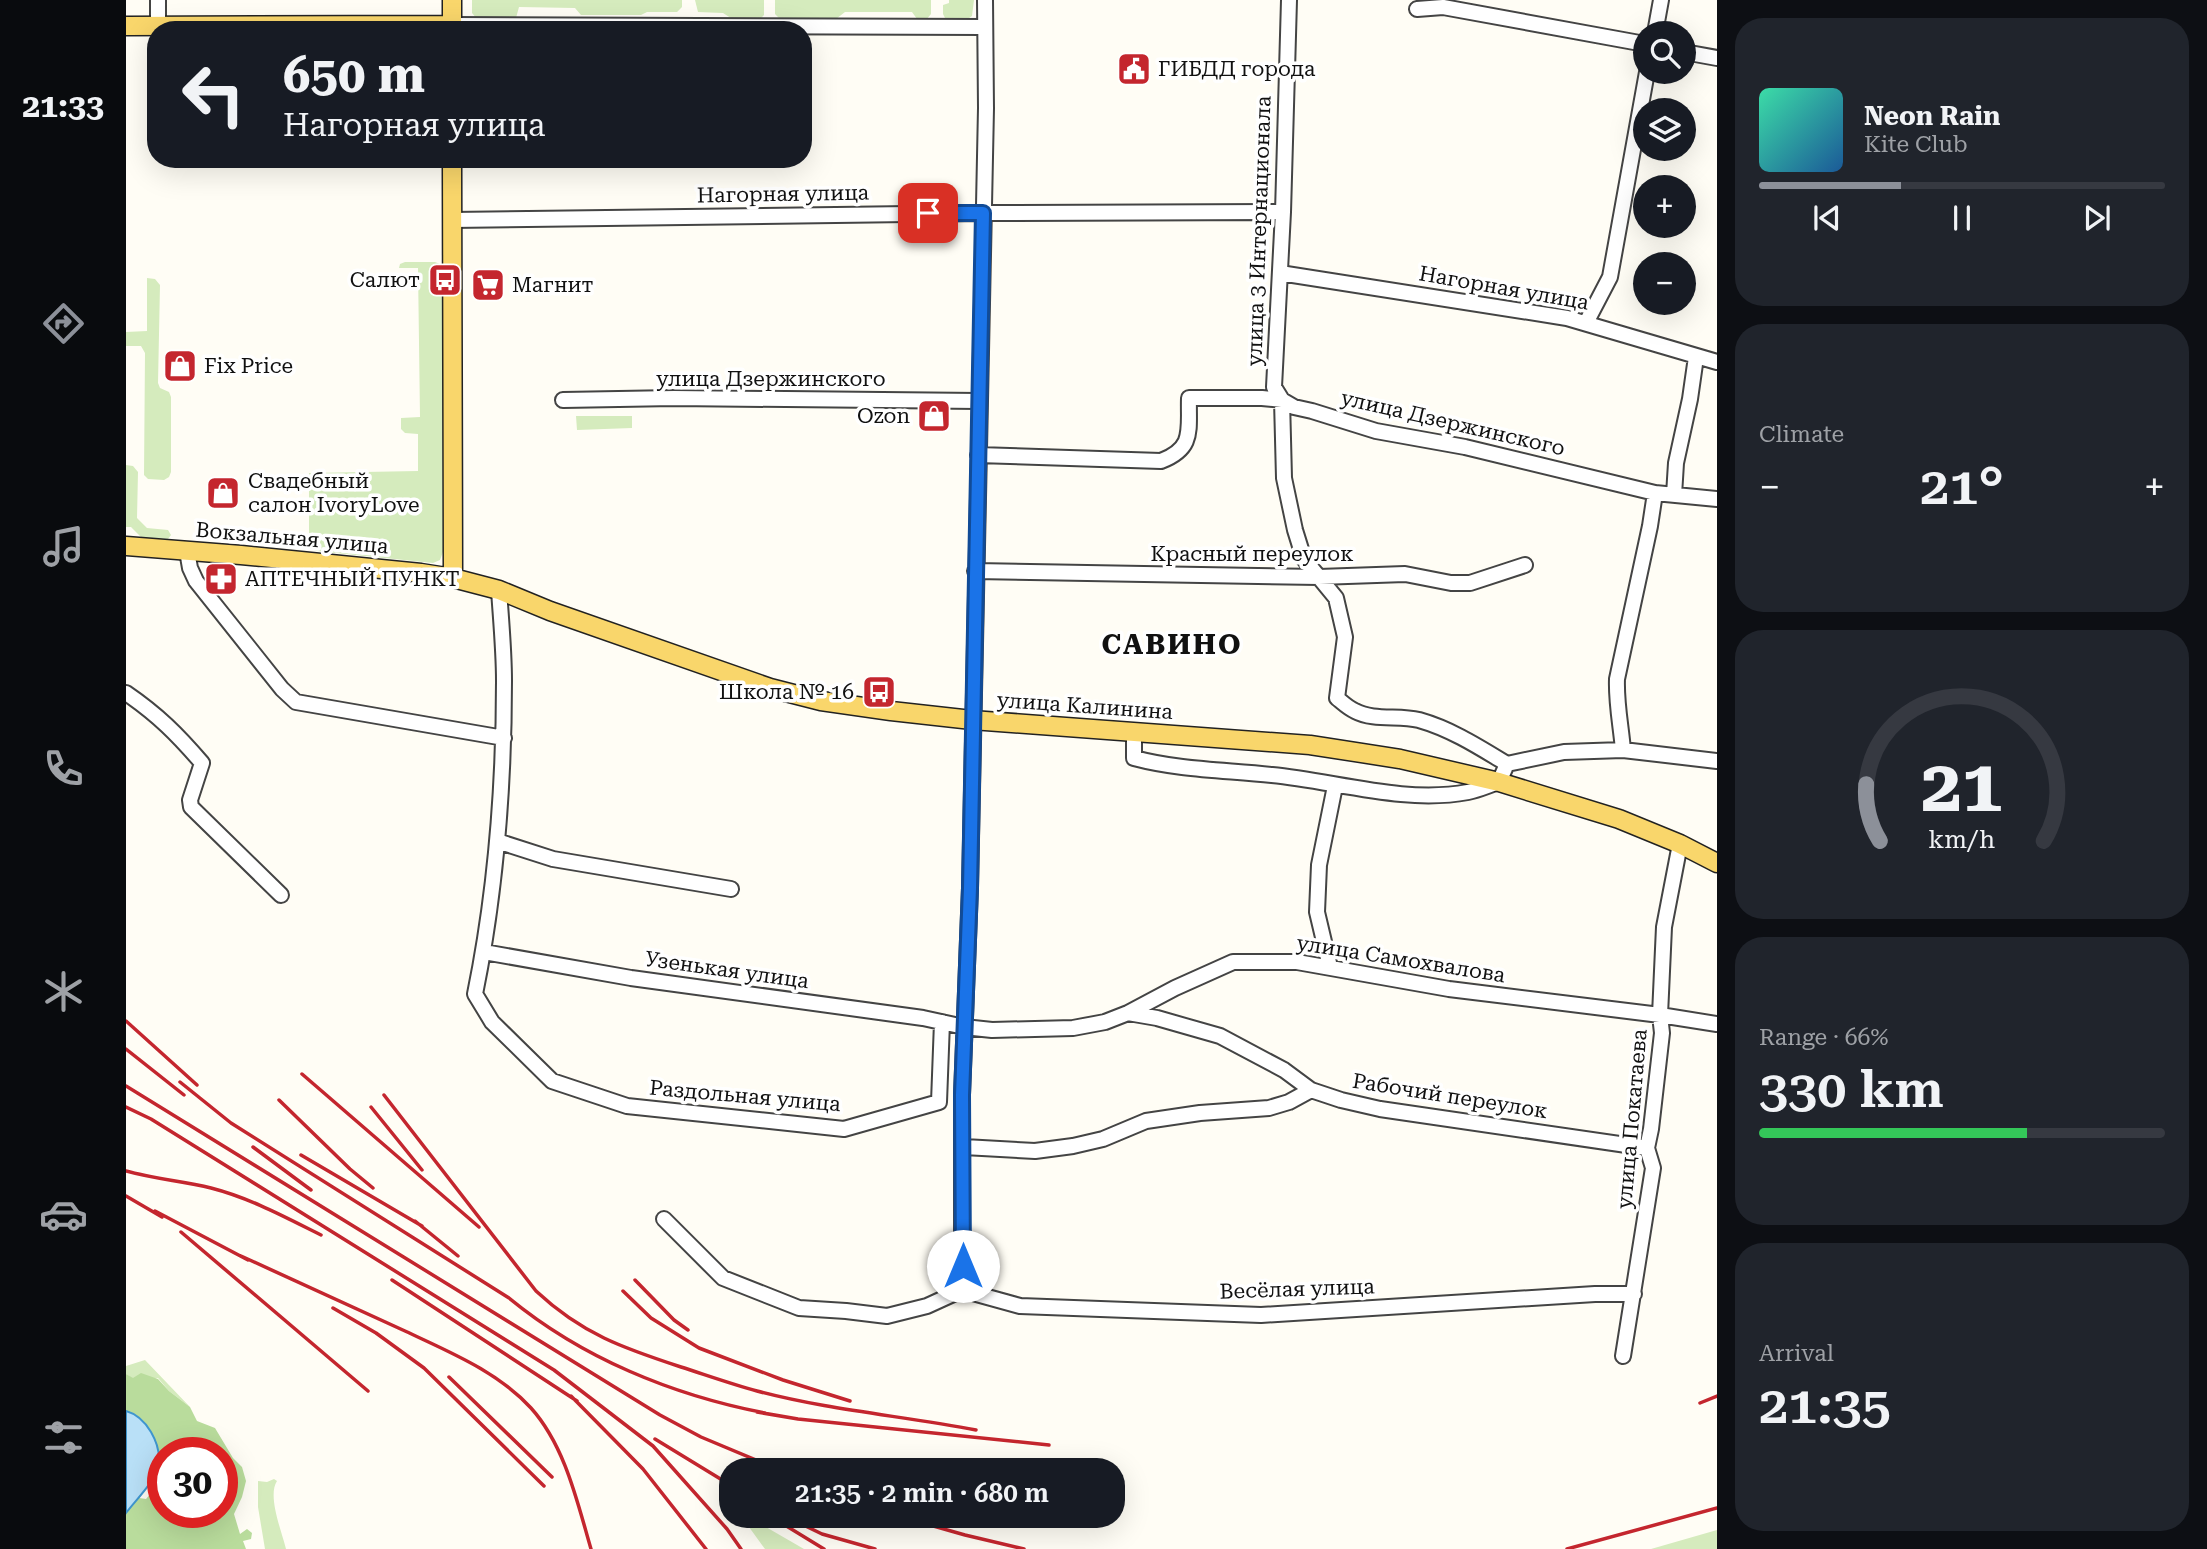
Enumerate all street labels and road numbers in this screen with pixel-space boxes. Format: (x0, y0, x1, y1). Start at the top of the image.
street label: улица 3 Интернационала (1242, 95, 1276, 367)
street label: Нагорная улица (697, 180, 870, 208)
street label: Нагорная улица (1417, 261, 1591, 315)
street label: улица Дзержинского (656, 367, 886, 391)
street label: улица Дзержинского (1339, 386, 1567, 460)
street label: Вокзальная улица (195, 518, 390, 558)
street label: Красный переулок (1150, 542, 1354, 566)
street label: улица Калинина (996, 688, 1174, 724)
street label: улица Самохвалова (1295, 931, 1508, 987)
street label: Узенькая улица (644, 947, 811, 993)
street label: улица Покатаева (1612, 1027, 1652, 1210)
street label: Рабочий переулок (1351, 1069, 1549, 1123)
street label: Раздольная улица (648, 1076, 842, 1116)
street label: Весёлая улица (1219, 1274, 1376, 1304)

